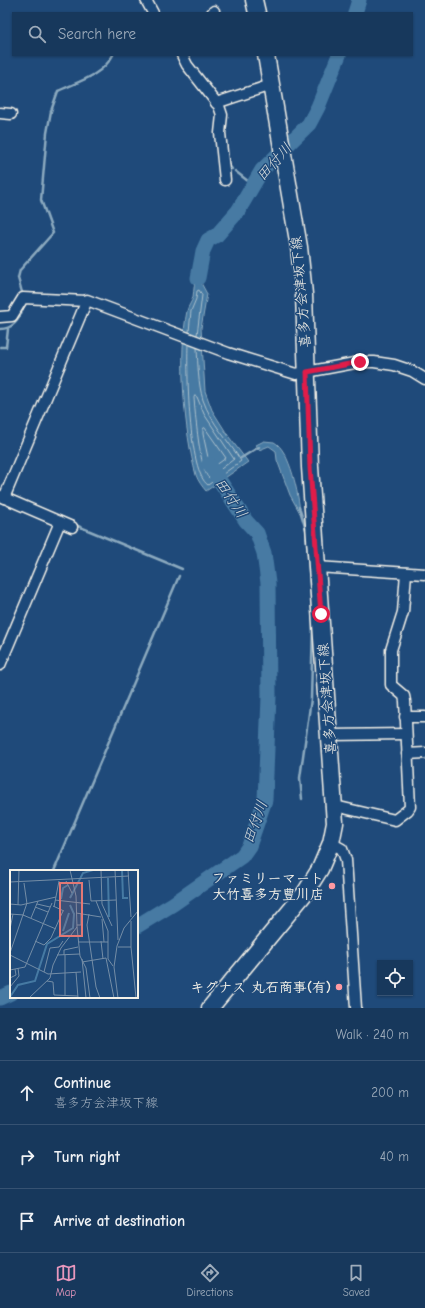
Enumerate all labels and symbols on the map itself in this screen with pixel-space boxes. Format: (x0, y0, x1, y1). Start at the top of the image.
water label: 田付川 (252, 139, 296, 185)
street label: 喜多方会津坂下線 (288, 235, 314, 349)
route end (351, 353, 369, 371)
water label: 田付川 (211, 474, 251, 522)
route start (312, 605, 330, 623)
street label: 喜多方会津坂下線 (315, 643, 339, 755)
water label: 田付川 (239, 798, 271, 846)
inset map (10, 870, 138, 998)
place label: ファミリーマート 大竹喜多方豊川店 (211, 870, 324, 903)
marker: ファミリーマート 大竹喜多方豊川店 (327, 881, 337, 891)
place label: キグナス 丸石商事(有) (190, 979, 331, 996)
marker: キグナス 丸石商事(有) (334, 982, 344, 992)

